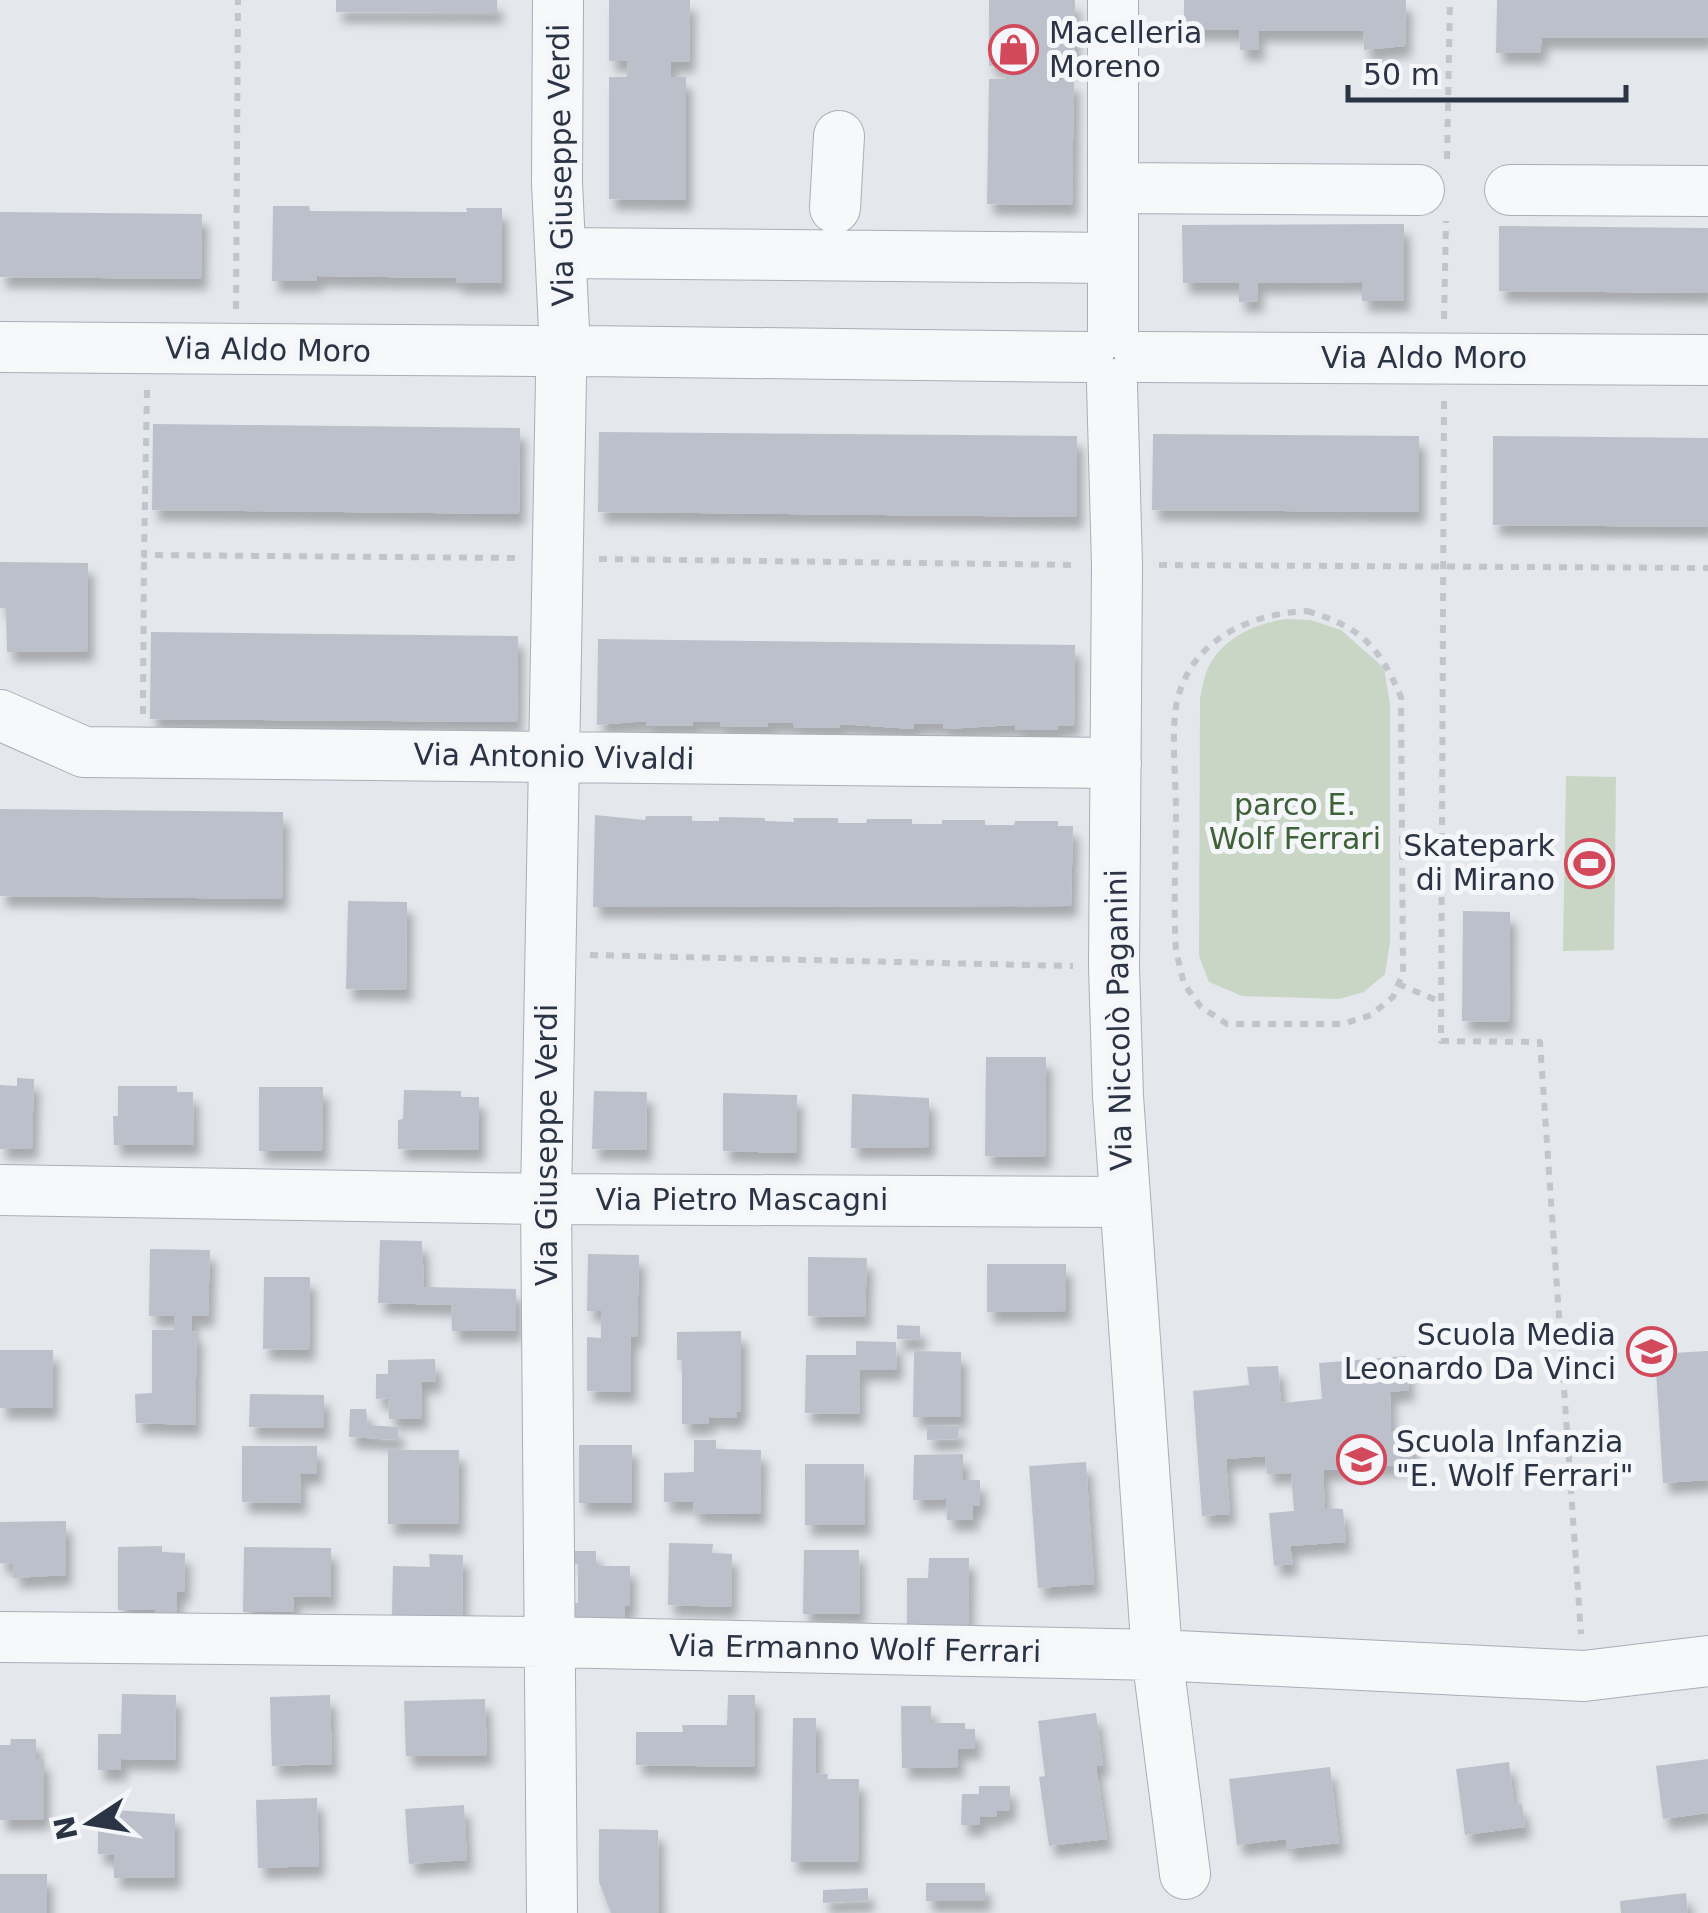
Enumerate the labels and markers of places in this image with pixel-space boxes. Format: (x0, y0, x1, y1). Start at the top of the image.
place label: Macelleria Moreno (1049, 15, 1202, 84)
shop icon: Macelleria Moreno (988, 24, 1040, 76)
place label: Skatepark di Mirano (1403, 828, 1556, 897)
sports icon: Skatepark di Mirano (1564, 837, 1616, 889)
place label: Scuola Media Leonardo Da Vinci (1344, 1317, 1616, 1386)
school or university icon: Scuola Media Leonardo Da Vinci (1625, 1326, 1677, 1378)
place label: Scuola Infanzia "E. Wolf Ferrari" (1396, 1424, 1634, 1493)
school or university icon: Scuola Infanzia "E. Wolf Ferrari" (1335, 1433, 1387, 1485)

